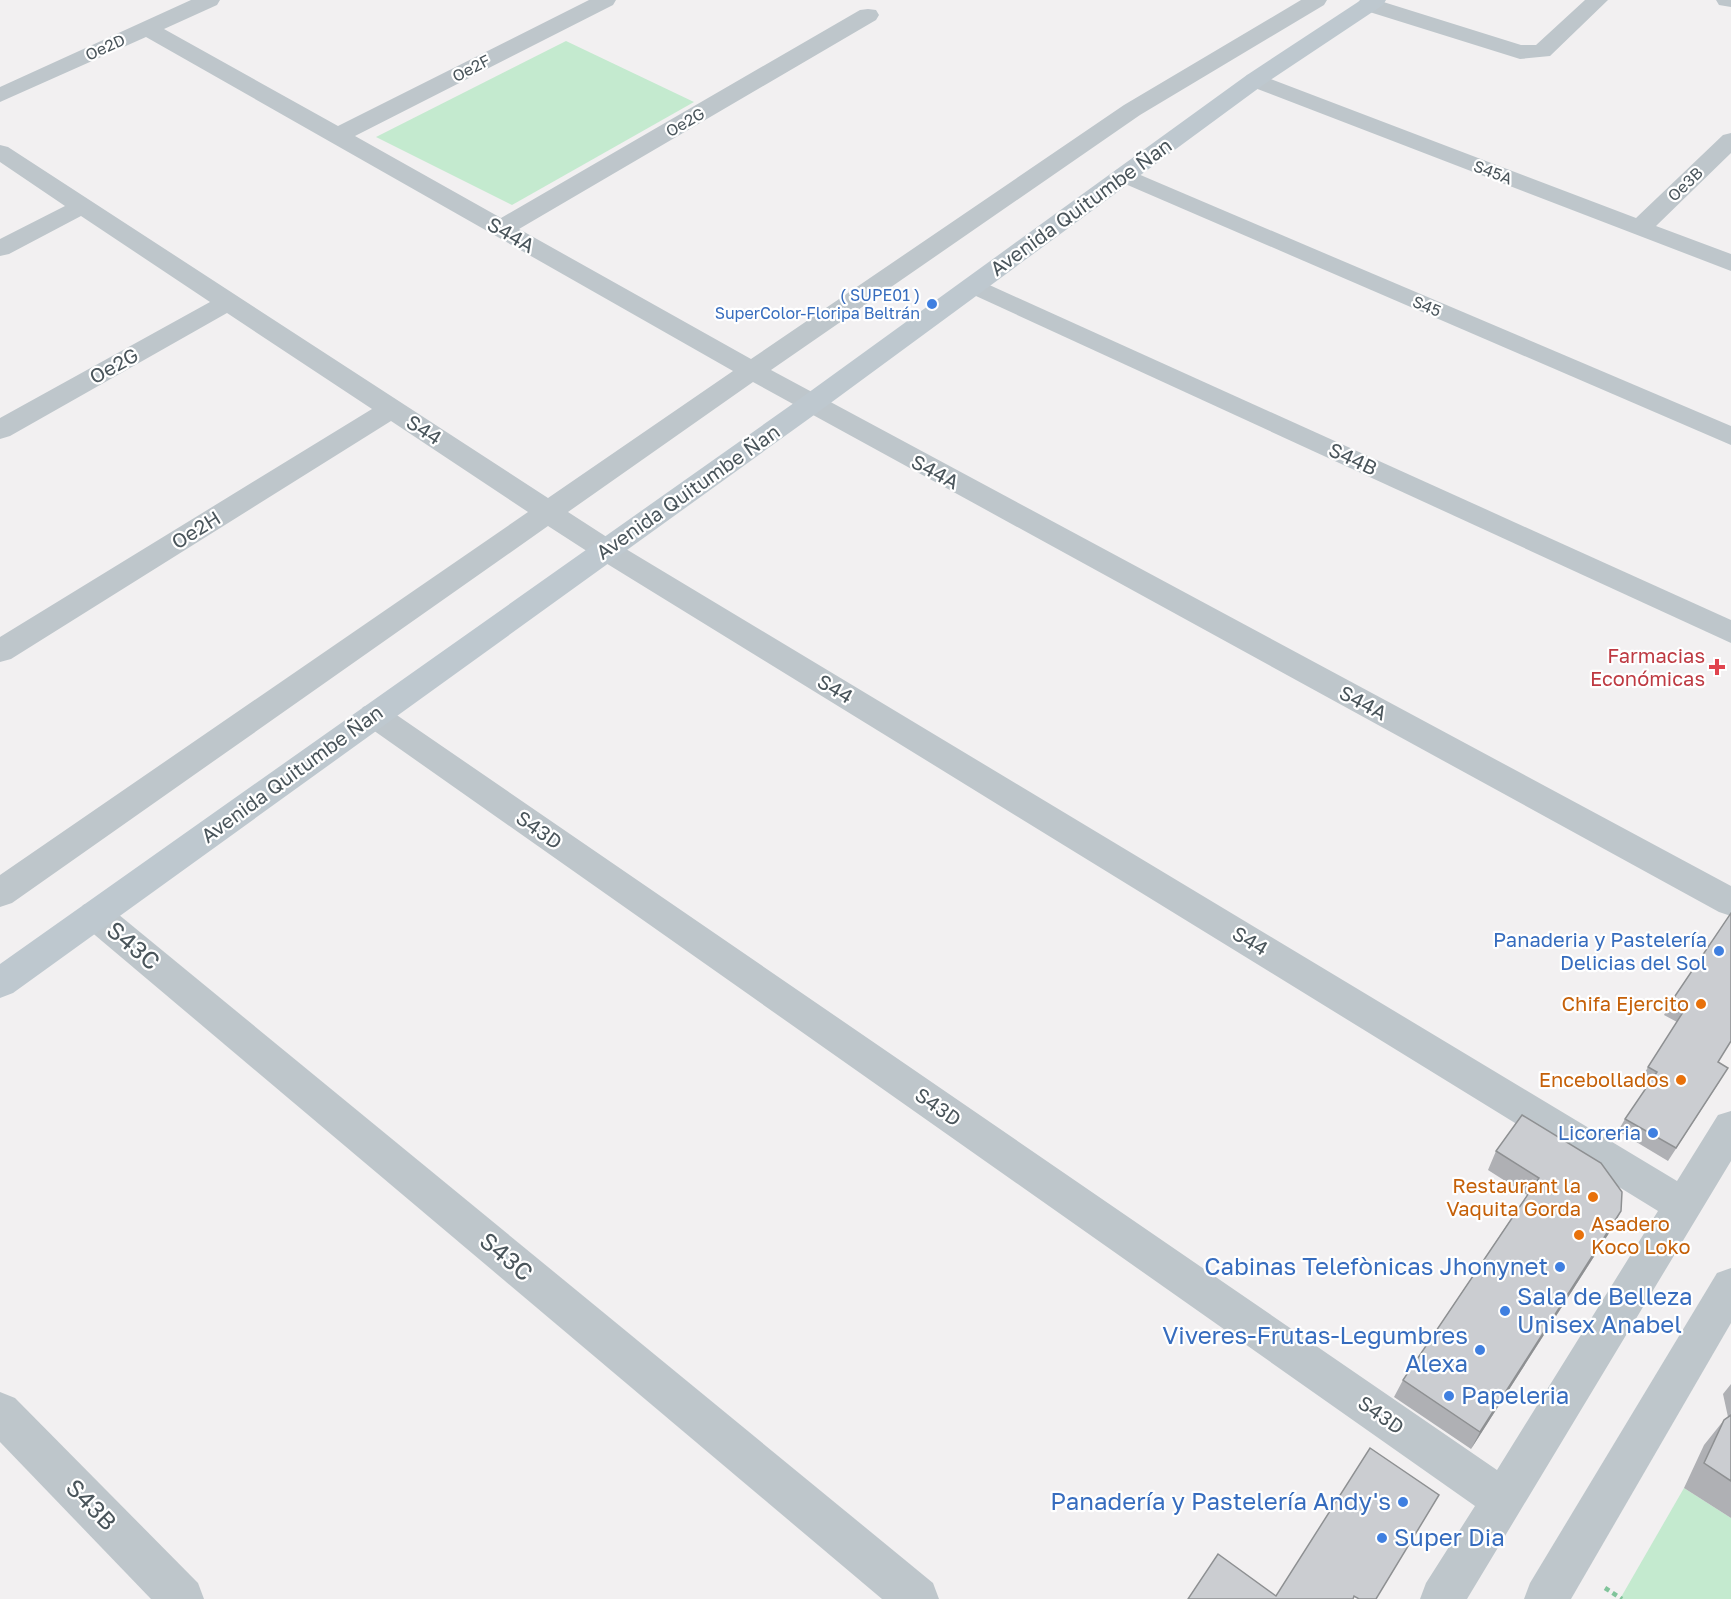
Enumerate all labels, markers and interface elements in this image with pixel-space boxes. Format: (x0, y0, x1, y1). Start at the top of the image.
street label: Oe2D (82, 29, 128, 65)
street label: Oe2F (449, 50, 493, 86)
street label: Oe2G (662, 103, 708, 141)
street label: Avenida Quitumbe Ñan (985, 132, 1176, 280)
street label: S45A (1471, 155, 1516, 189)
street label: Oe3B (1663, 162, 1707, 206)
street label: S44A (484, 211, 539, 257)
place label: ( SUPE01 ) SuperColor-Floripa Beltrán (715, 285, 920, 323)
street label: S45 (1410, 291, 1444, 321)
marker: ( SUPE01 ) SuperColor-Floripa Beltrán (925, 297, 939, 311)
street label: Oe2G (85, 342, 142, 388)
street label: S44 (402, 409, 447, 449)
street label: Avenida Quitumbe Ñan (591, 419, 784, 564)
street label: S44B (1325, 437, 1381, 480)
street label: S44A (907, 449, 963, 494)
street label: Oe2H (167, 505, 224, 553)
place label: Farmacias Económicas (1590, 643, 1705, 690)
marker: Farmacias Económicas (1710, 660, 1724, 674)
street label: S44 (813, 668, 858, 708)
street label: S44A (1335, 680, 1391, 725)
street label: Avenida Quitumbe Ñan (196, 699, 387, 847)
street label: S43D (512, 805, 567, 854)
street label: S43C (102, 914, 166, 975)
street label: S44 (1228, 920, 1273, 960)
place label: Panaderia y Pastelería Delicias del Sol (1493, 927, 1707, 974)
marker: Panaderia y Pastelería Delicias del Sol (1712, 944, 1726, 958)
place label: Chifa Ejercito (1562, 991, 1689, 1015)
marker: Chifa Ejercito (1694, 997, 1708, 1011)
place label: Encebollados (1539, 1067, 1669, 1091)
marker: Encebollados (1674, 1073, 1688, 1087)
street label: S43D (911, 1082, 966, 1131)
place label: Licoreria (1558, 1120, 1641, 1144)
marker: Licoreria (1646, 1126, 1660, 1140)
place label: Restaurant la Vaquita Gorda (1446, 1173, 1581, 1220)
marker: Restaurant la Vaquita Gorda (1586, 1190, 1600, 1204)
place label: Asadero Koco Loko (1591, 1211, 1690, 1258)
street label: S43C (475, 1225, 539, 1286)
marker: Asadero Koco Loko (1572, 1228, 1586, 1242)
place label: Cabinas Telefònicas Jhonynet (1204, 1251, 1548, 1280)
marker: Cabinas Telefònicas Jhonynet (1553, 1260, 1567, 1274)
place label: Sala de Belleza Unisex Anabel (1517, 1281, 1693, 1338)
marker: Sala de Belleza Unisex Anabel (1498, 1304, 1512, 1318)
place label: Viveres-Frutas-Legumbres Alexa (1162, 1320, 1468, 1377)
marker: Viveres-Frutas-Legumbres Alexa (1473, 1343, 1487, 1357)
place label: Papeleria (1461, 1380, 1569, 1409)
marker: Papeleria (1442, 1389, 1456, 1403)
street label: S43D (1354, 1390, 1409, 1439)
street label: S43B (61, 1472, 123, 1536)
place label: Panadería y Pastelería Andy's (1050, 1486, 1391, 1515)
marker: Panadería y Pastelería Andy's (1396, 1495, 1410, 1509)
place label: Super Dia (1394, 1522, 1505, 1551)
marker: Super Dia (1375, 1531, 1389, 1545)

